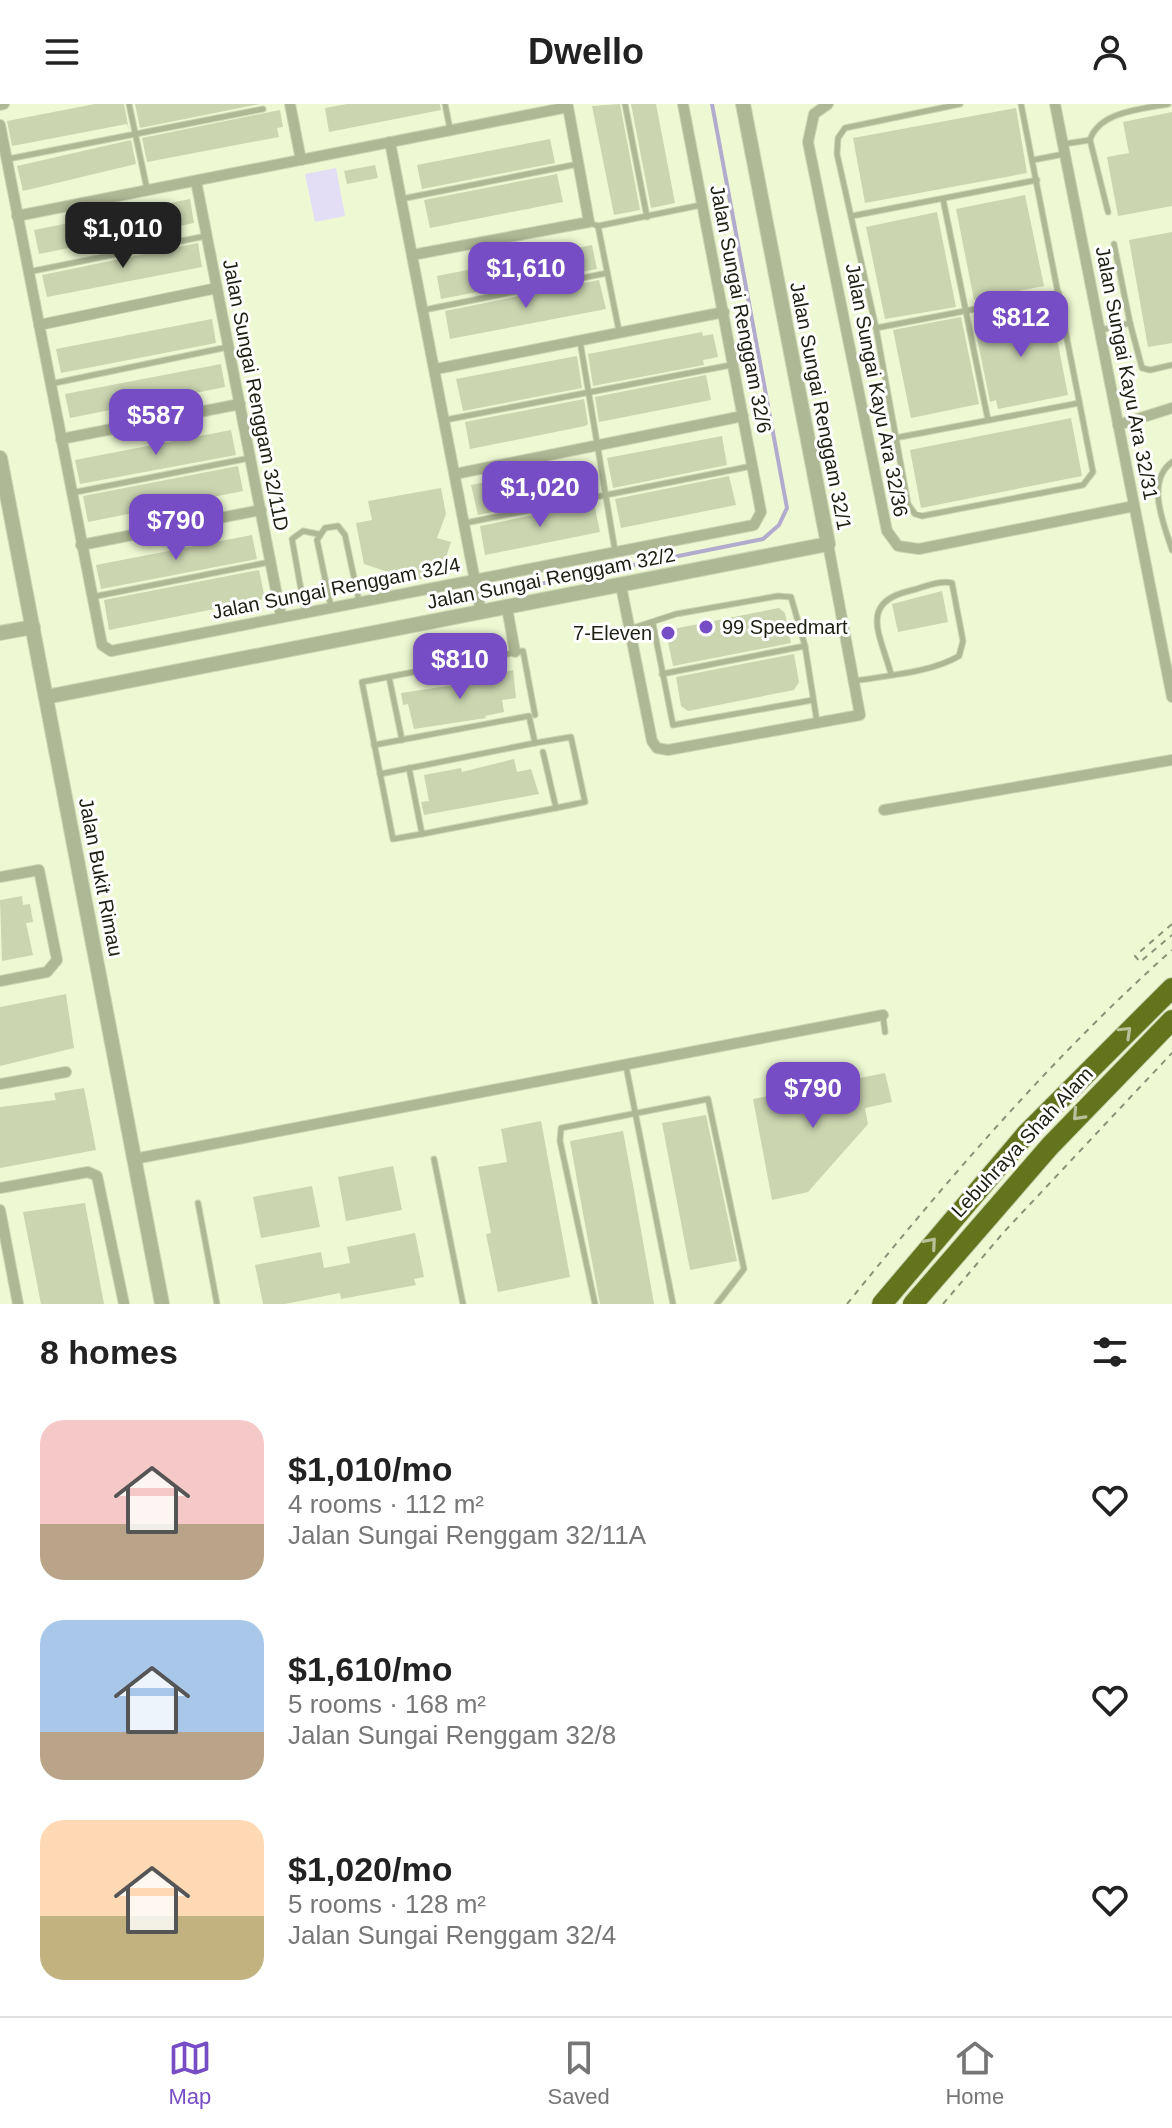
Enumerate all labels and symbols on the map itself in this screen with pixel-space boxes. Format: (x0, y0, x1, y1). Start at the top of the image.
street label: Jalan Sungai Renggam 32/6 (706, 183, 776, 435)
pin: $1,010 (58, 202, 188, 270)
pin: $1,610 (461, 242, 591, 310)
street label: Jalan Sungai Kayu Ara 32/31 (1092, 244, 1162, 502)
street label: Jalan Sungai Renggam 32/11D (219, 257, 293, 533)
street label: Jalan Sungai Kayu Ara 32/36 (842, 261, 912, 519)
street label: Jalan Sungai Renggam 32/1 (786, 280, 856, 532)
pin: $812 (974, 291, 1068, 359)
pin: $587 (109, 389, 203, 457)
pin: $1,020 (475, 461, 605, 529)
pin: $790 (129, 494, 223, 562)
street label: Jalan Sungai Renggam 32/2 (425, 543, 677, 613)
street label: Jalan Sungai Renggam 32/4 (210, 553, 462, 623)
place label: 99 Speedmart (722, 616, 848, 638)
marker: 99 Speedmart (697, 618, 715, 636)
place label: 7-Eleven (573, 622, 652, 644)
marker: 7-Eleven (659, 624, 677, 642)
pin: $810 (413, 633, 507, 701)
street label: Jalan Bukit Rimau (75, 796, 127, 958)
one-way arrow (1117, 1027, 1131, 1041)
pin: $790 (766, 1062, 860, 1130)
street label: Lebuhraya Shah Alam (947, 1063, 1097, 1221)
one-way arrow (1073, 1106, 1087, 1121)
one-way arrow (921, 1237, 935, 1252)

